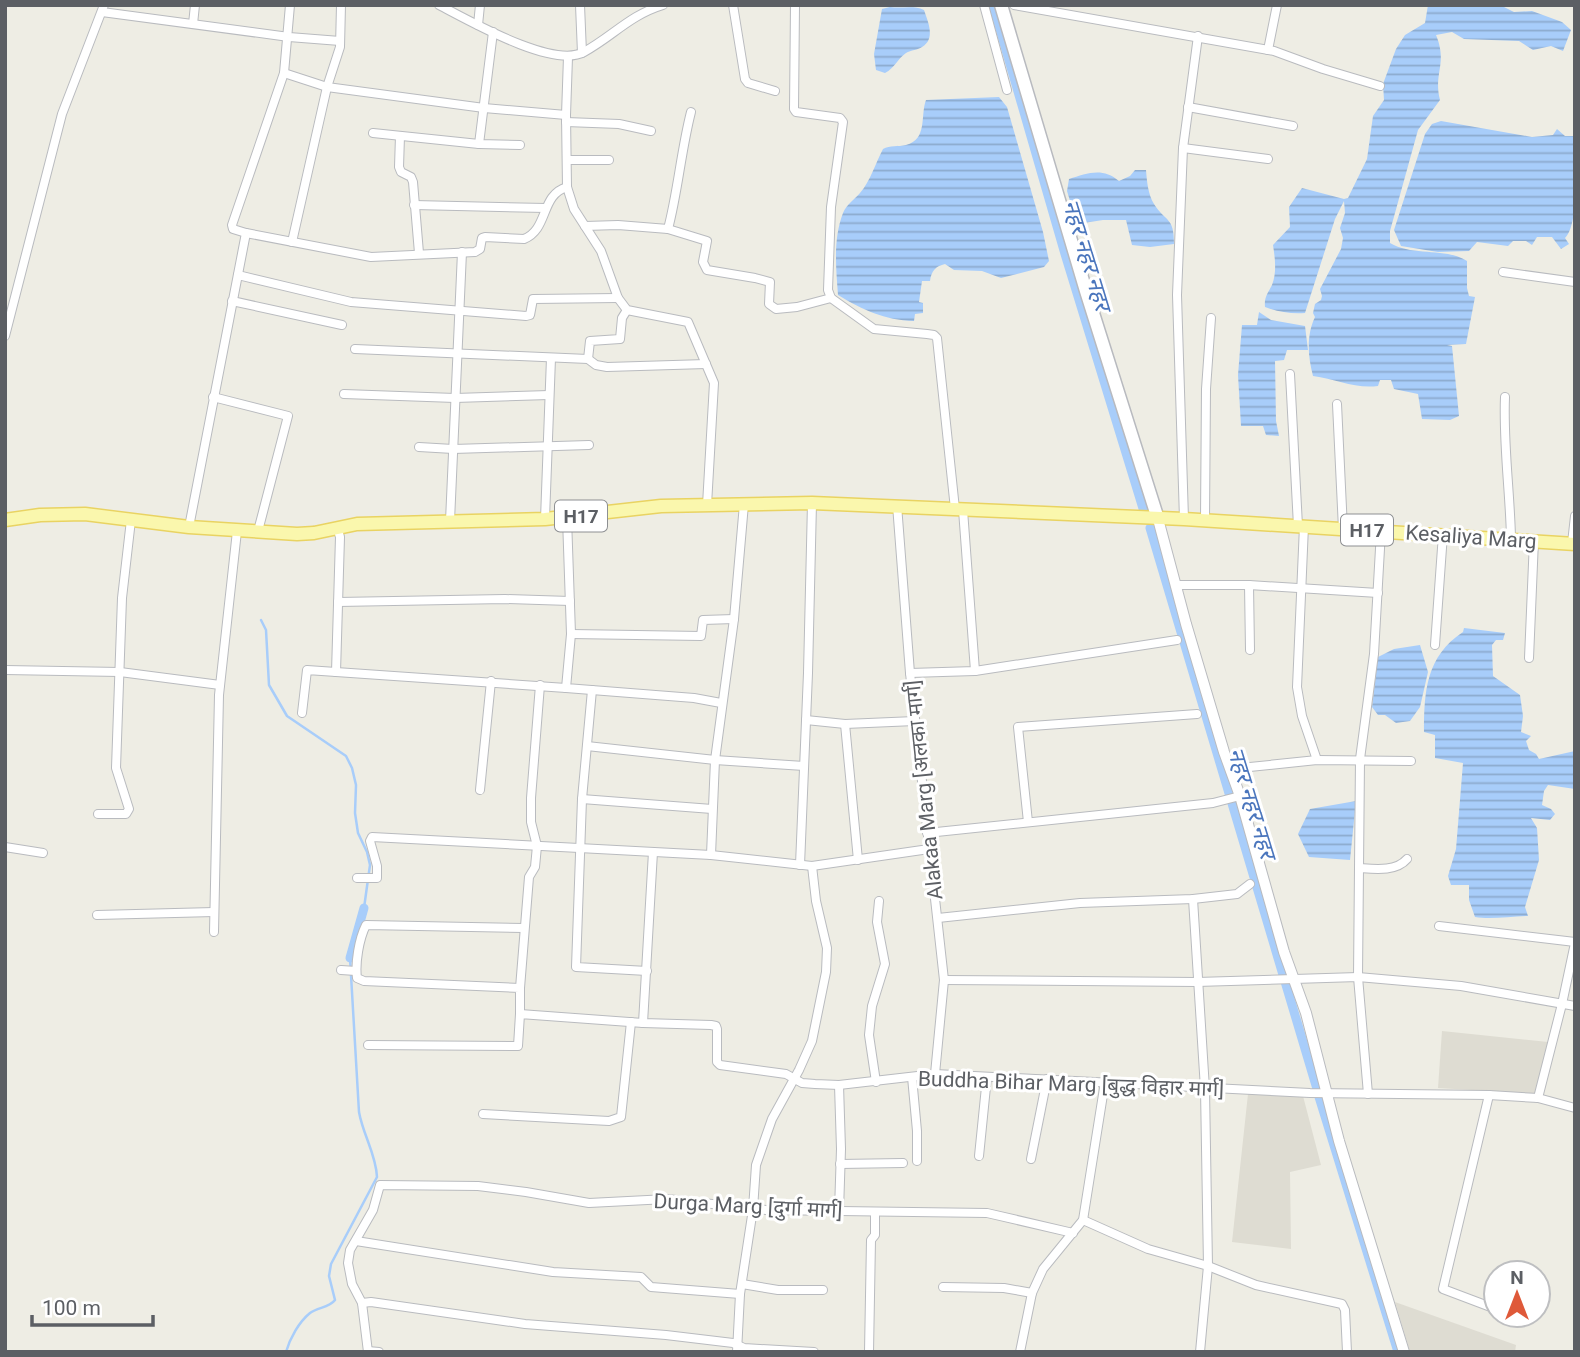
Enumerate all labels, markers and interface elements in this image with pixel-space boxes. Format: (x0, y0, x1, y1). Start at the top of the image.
water label: नहर नहर नहर (1057, 196, 1118, 318)
road number: H17 (555, 500, 607, 531)
road number: H17 (1341, 514, 1393, 545)
street label: Kesaliya Marg (1405, 520, 1537, 554)
street label: Alakaa Marg [अलका मार्ग] (901, 679, 947, 901)
water label: नहर नहर नहर (1222, 744, 1283, 866)
street label: Buddha Bihar Marg [बुद्ध विहार मार्ग] (918, 1067, 1224, 1102)
street label: Durga Marg [दुर्गा मार्ग] (653, 1189, 843, 1225)
north arrow (1482, 1259, 1552, 1329)
text: N (1510, 1266, 1524, 1289)
scale bar (32, 1284, 152, 1328)
text: 100 m (42, 1296, 101, 1320)

